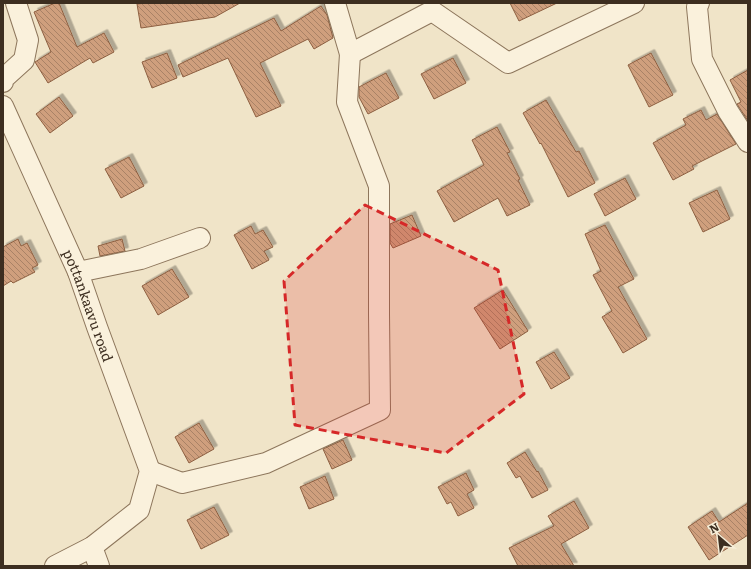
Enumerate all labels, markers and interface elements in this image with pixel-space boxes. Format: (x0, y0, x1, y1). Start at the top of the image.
street label: pottankaavu road (59, 246, 119, 364)
north arrow (699, 517, 739, 557)
text: N (706, 518, 722, 537)

